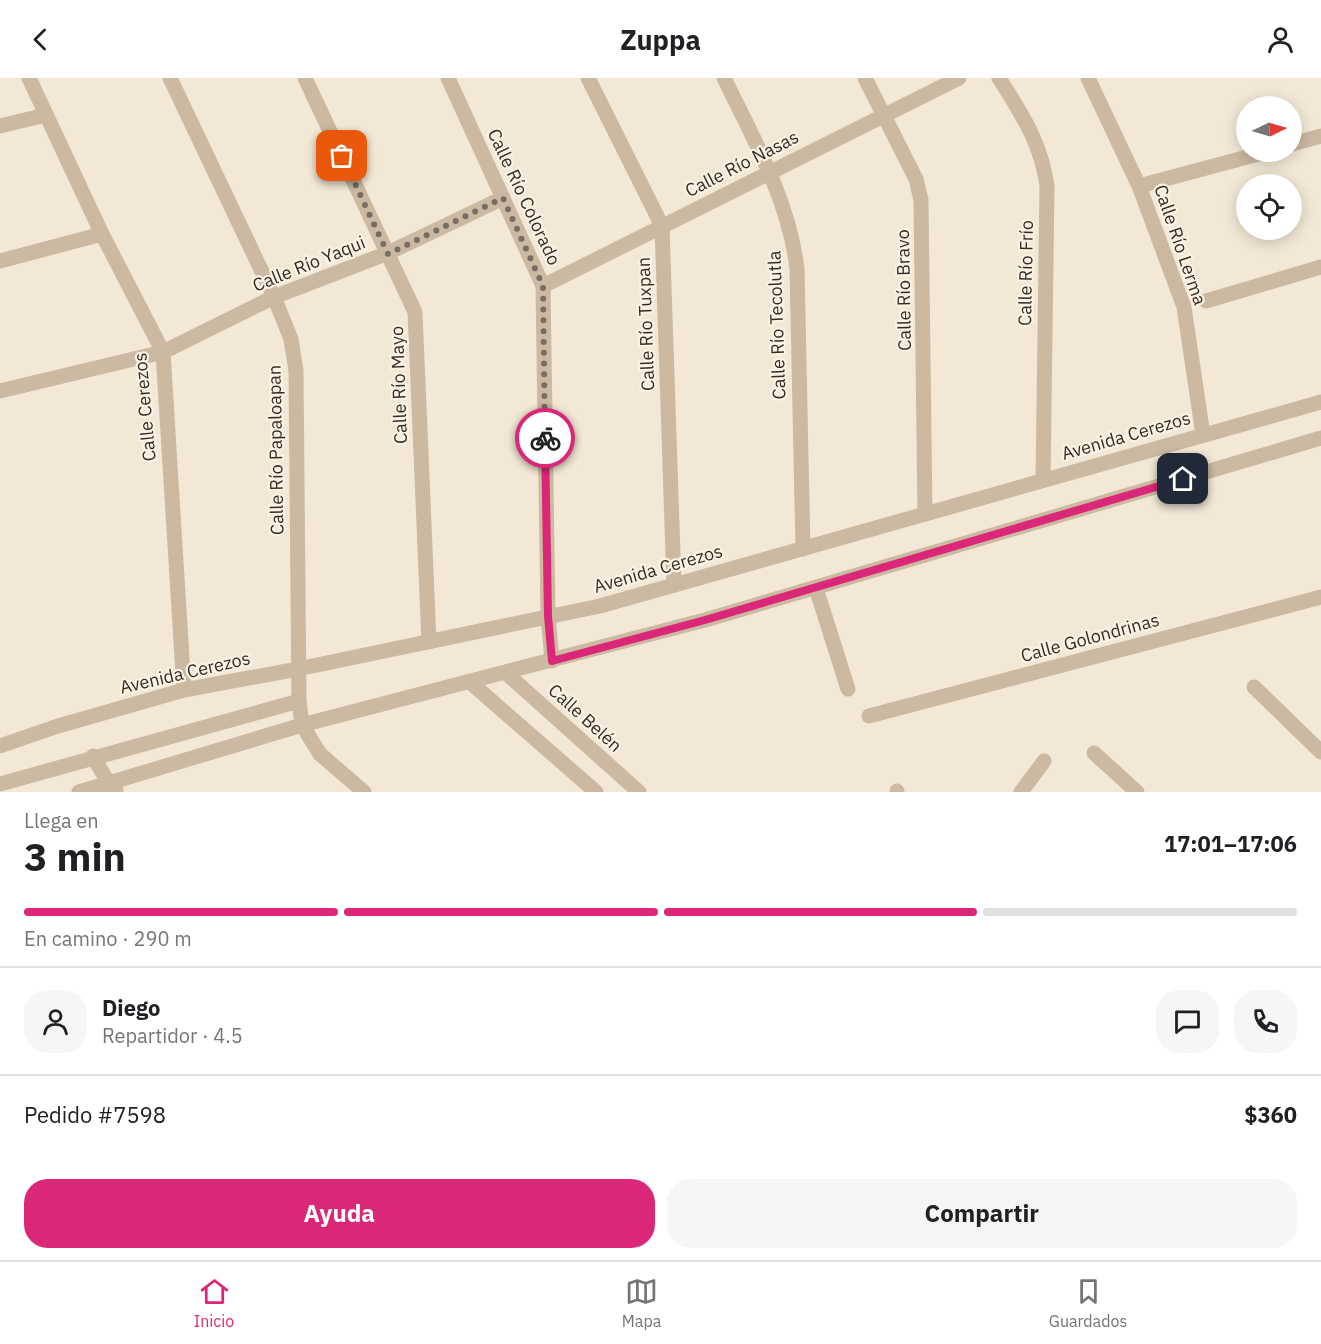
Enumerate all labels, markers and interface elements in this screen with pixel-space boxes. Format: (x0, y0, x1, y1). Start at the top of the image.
text: Zuppa (620, 22, 701, 57)
icon: back (24, 23, 57, 56)
icon: person (1264, 23, 1297, 56)
north arrow (1236, 96, 1302, 162)
map controls (1236, 96, 1302, 240)
street label: Calle Río Colorado (483, 125, 566, 269)
street label: Calle Río Nasas (681, 125, 802, 202)
pin (316, 130, 367, 181)
icon: bag (325, 139, 358, 172)
button: locate (1236, 174, 1302, 240)
street label: Calle Río Lerma (1149, 182, 1212, 308)
street label: Calle Río Frío (1013, 220, 1038, 326)
street label: Calle Río Bravo (891, 229, 916, 351)
street label: Calle Río Yaqui (249, 230, 369, 297)
street label: Calle Río Tecolutla (762, 250, 791, 400)
street label: Calle Río Tuxpan (632, 257, 659, 391)
street label: Calle Río Mayo (385, 326, 412, 444)
street label: Calle Cerezos (128, 352, 161, 462)
street label: Calle Río Papaloapan (263, 365, 288, 535)
street label: Avenida Cerezos (1059, 406, 1193, 465)
courier (515, 408, 575, 468)
icon: bike (529, 422, 562, 455)
pin (1157, 453, 1208, 504)
icon: home (1166, 462, 1199, 495)
street label: Avenida Cerezos (591, 539, 725, 598)
street label: Calle Golondrinas (1018, 608, 1162, 667)
street label: Avenida Cerezos (117, 646, 252, 699)
street label: Calle Belén (544, 679, 627, 757)
text: Llega en (24, 807, 99, 834)
text: 17:01–17:06 (1164, 829, 1297, 858)
text: 3 min (24, 831, 126, 882)
text: En camino · 290 m (24, 925, 192, 952)
button: person (24, 990, 87, 1053)
button: chat (1156, 990, 1219, 1053)
button: phone (1234, 990, 1297, 1053)
text: Diego (102, 993, 160, 1022)
text: Repartidor · 4.5 (102, 1022, 243, 1049)
text: Pedido #7598 (24, 1100, 166, 1129)
text: $360 (1244, 1100, 1297, 1129)
button: Ayuda (24, 1179, 655, 1248)
button: Compartir (667, 1179, 1297, 1248)
tab: Inicio (194, 1275, 234, 1331)
tab: Mapa (622, 1275, 661, 1331)
tab: Guardados (1049, 1275, 1127, 1331)

